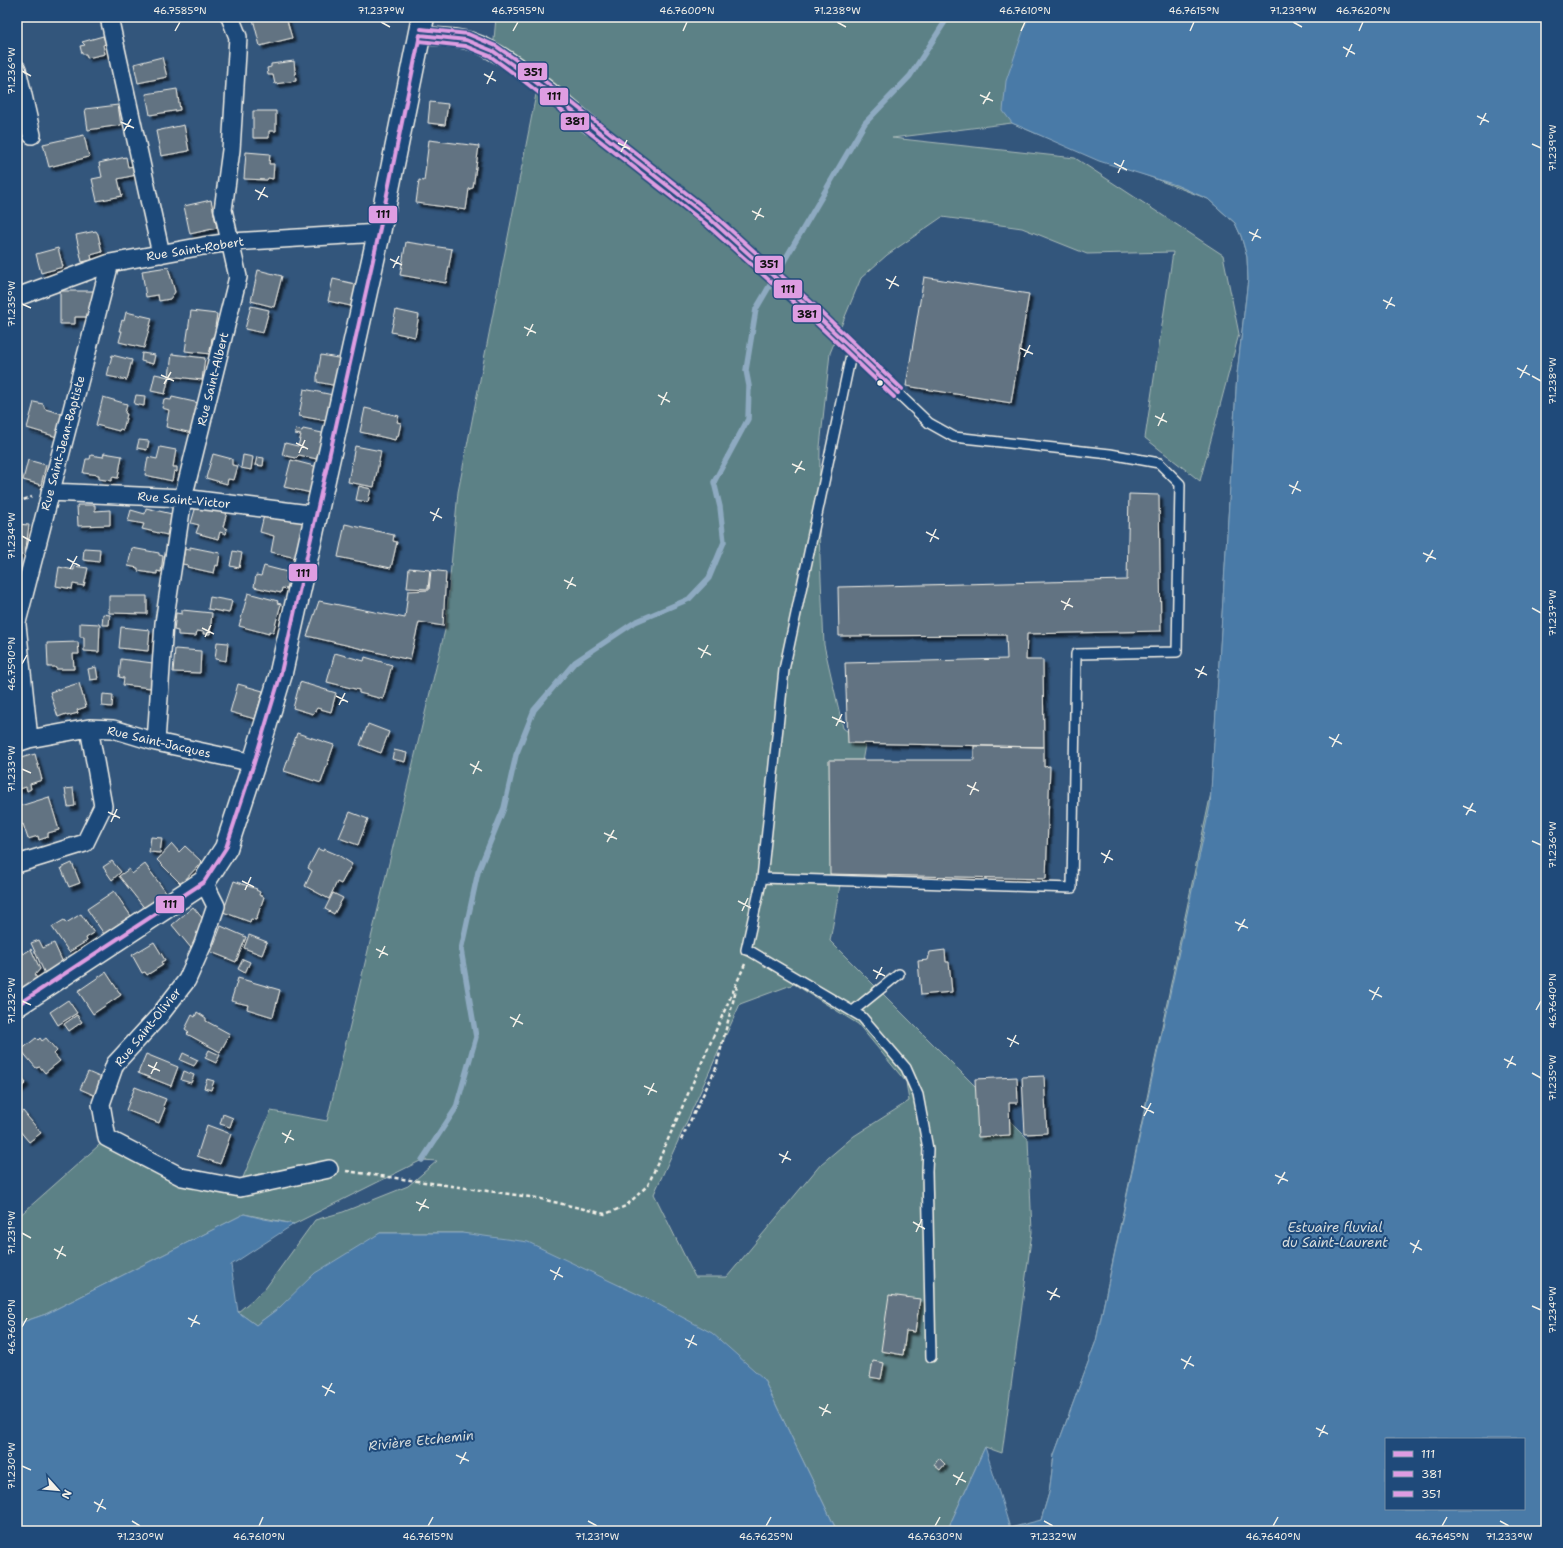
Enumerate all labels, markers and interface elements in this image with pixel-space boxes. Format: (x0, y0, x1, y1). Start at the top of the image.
text: 46.7585°N (153, 4, 207, 17)
text: 71.237°W (358, 4, 405, 17)
text: 46.7595°N (491, 4, 545, 17)
text: 46.7600°N (659, 4, 715, 17)
text: 71.238°W (813, 4, 861, 17)
text: 46.7610°N (999, 4, 1051, 17)
text: 46.7615°N (1169, 4, 1220, 17)
text: 71.239°W (1269, 4, 1317, 17)
text: 46.7620°N (1336, 4, 1390, 17)
text: 71.236°W (5, 47, 18, 95)
line badge: 351 (517, 62, 548, 81)
text: 351 (523, 65, 543, 80)
line badge: 111 (539, 87, 569, 106)
text: 111 (547, 89, 561, 104)
line badge: 381 (560, 112, 590, 131)
text: 381 (565, 114, 585, 129)
text: 71.239°W (1546, 124, 1559, 172)
line badge: 111 (368, 205, 398, 224)
text: 111 (376, 207, 390, 222)
street label: Rue Saint-Robert (145, 233, 245, 265)
line badge: 351 (754, 255, 784, 274)
text: 351 (759, 257, 779, 272)
line badge: 111 (773, 279, 803, 299)
text: 71.235°W (5, 280, 18, 327)
text: 111 (781, 282, 795, 297)
line badge: 381 (792, 304, 822, 323)
text: 381 (797, 307, 817, 322)
street label: Rue Saint-Albert (194, 331, 232, 427)
text: 71.238°W (1546, 357, 1559, 405)
street label: Rue Saint-Jean-Baptiste (37, 374, 89, 512)
unlabelled marker (875, 378, 885, 388)
street label: Rue Saint-Victor (137, 488, 232, 512)
text: 71.234°W (5, 512, 18, 560)
line badge: 111 (288, 563, 318, 582)
text: 111 (296, 566, 310, 581)
text: 71.237°W (1546, 589, 1559, 637)
text: 46.7590°N (5, 637, 18, 691)
street label: Rue Saint-Jacques (106, 722, 212, 762)
text: 71.233°W (5, 745, 18, 793)
text: 71.236°W (1546, 821, 1559, 869)
line badge: 111 (155, 895, 185, 914)
text: 111 (163, 897, 177, 912)
text: 46.7640°N (1546, 973, 1559, 1029)
text: 71.232°W (5, 977, 18, 1025)
street label: Rue Saint-Olivier (111, 984, 185, 1070)
text: 71.235°W (1546, 1054, 1559, 1101)
text: 71.231°W (5, 1210, 18, 1255)
water label: Estuaire fluvial du Saint-Laurent (1282, 1219, 1388, 1251)
text: 71.234°W (1546, 1286, 1559, 1334)
text: 46.7600°N (5, 1299, 18, 1355)
water label: Rivière Etchemin (367, 1426, 475, 1454)
legend (1385, 1438, 1525, 1510)
text: 71.230°W (5, 1442, 18, 1490)
text: 111 (1421, 1446, 1435, 1462)
text: 381 (1421, 1466, 1442, 1482)
north arrow (38, 1470, 78, 1510)
text: 351 (1421, 1486, 1441, 1502)
text: N (58, 1487, 75, 1502)
text: 71.230°W (116, 1530, 164, 1543)
text: 46.7610°N (233, 1530, 285, 1543)
text: 46.7615°N (403, 1530, 454, 1543)
text: 71.231°W (575, 1530, 620, 1543)
text: 46.7625°N (739, 1530, 793, 1543)
text: 46.7630°N (908, 1530, 962, 1543)
text: 71.232°W (1029, 1530, 1077, 1543)
text: 46.7640°N (1245, 1530, 1301, 1543)
text: 46.7645°N (1415, 1530, 1469, 1543)
text: 71.233°W (1485, 1530, 1533, 1543)

